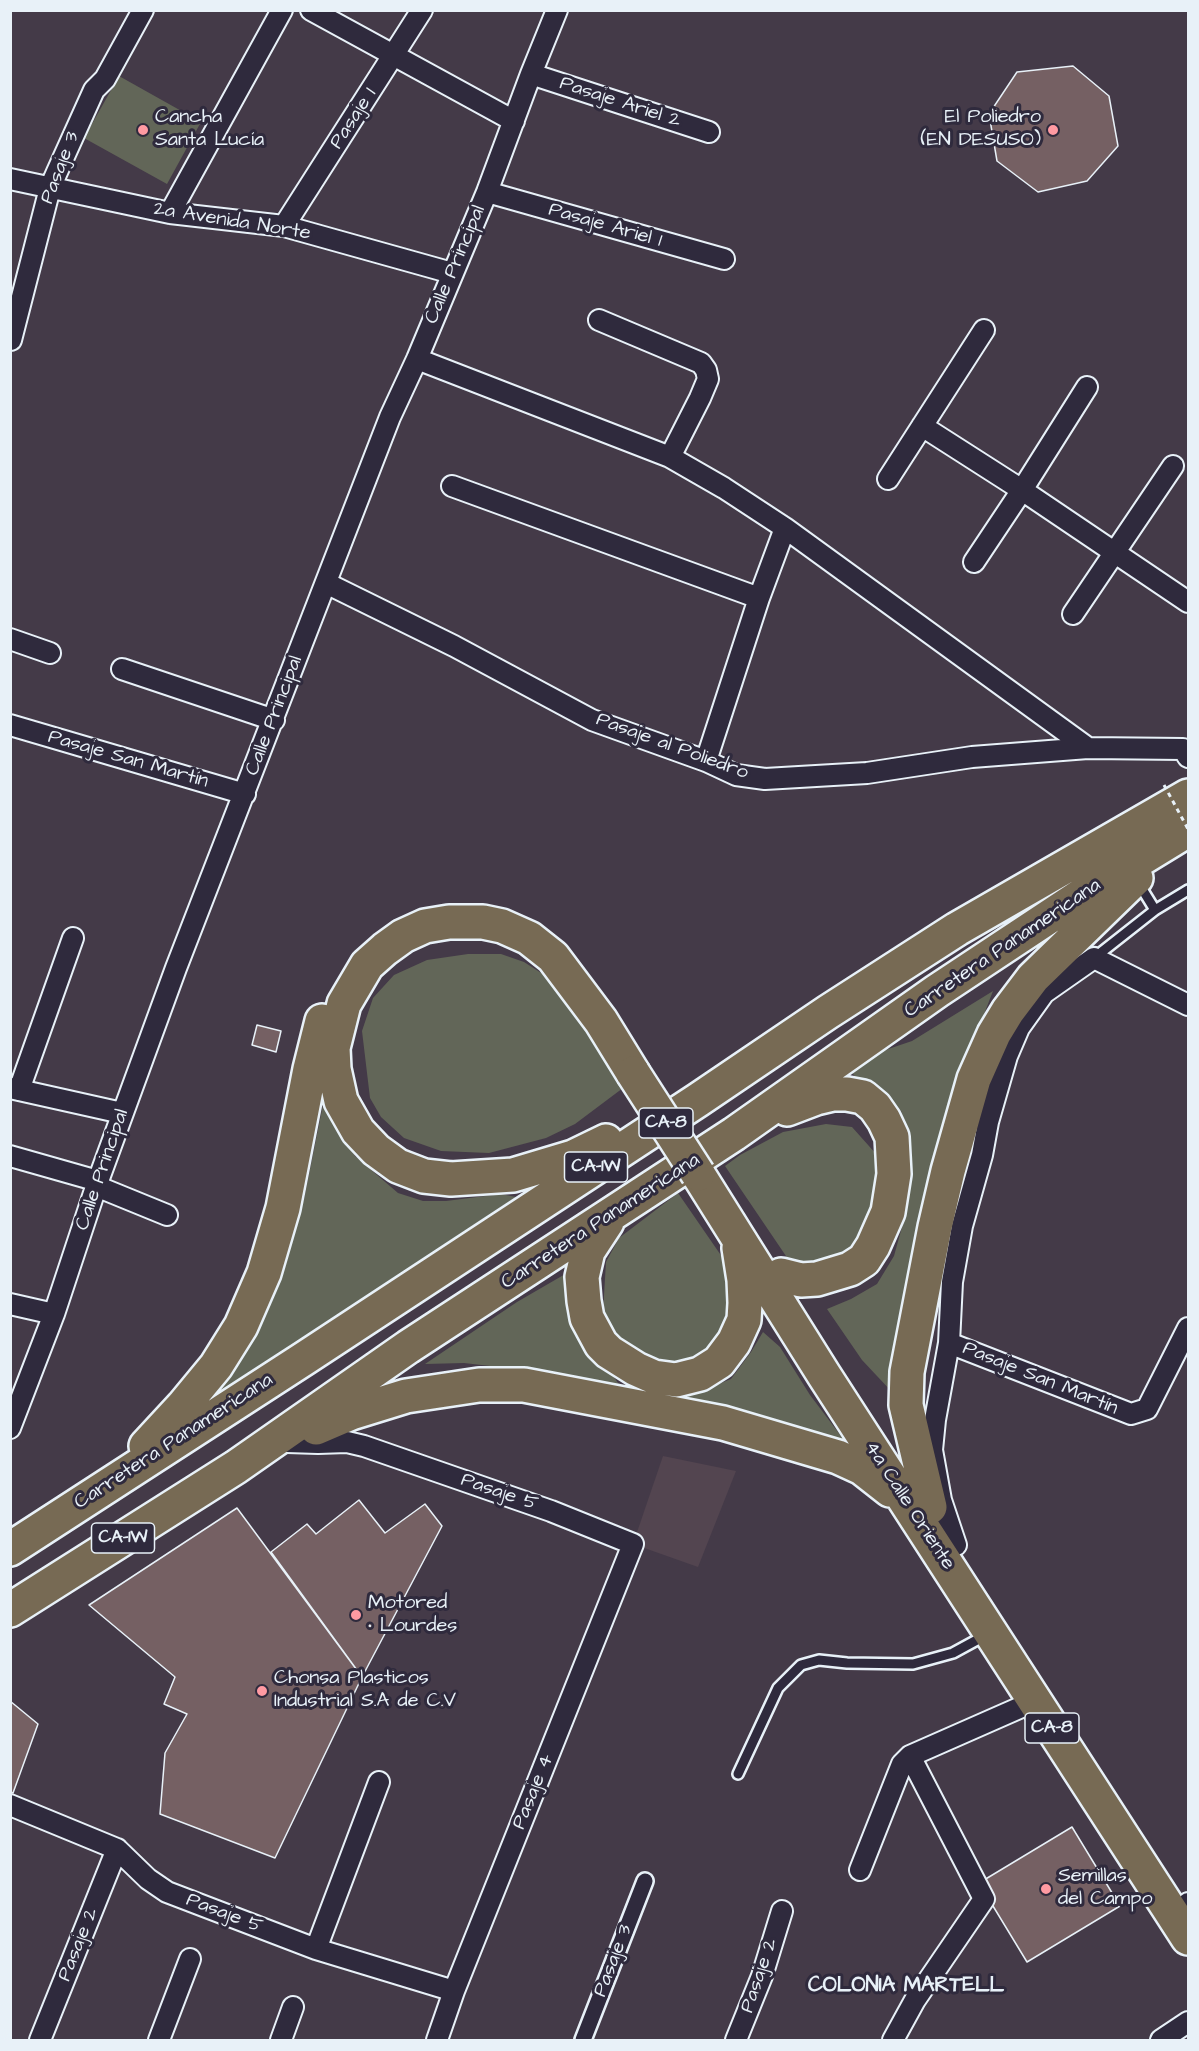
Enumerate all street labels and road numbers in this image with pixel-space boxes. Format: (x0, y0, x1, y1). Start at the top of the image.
street label: Pasaje Ariel 2 (556, 72, 684, 134)
street label: Pasaje 1 (325, 84, 383, 154)
street label: Pasaje 3 (36, 128, 86, 208)
street label: 2a Avenida Norte (152, 198, 312, 246)
street label: Pasaje Ariel 1 (545, 198, 665, 254)
street label: Calle Principal (420, 202, 492, 328)
street label: Calle Principal (241, 653, 309, 779)
street label: Pasaje al Poliedro (593, 708, 751, 786)
street label: Pasaje San Martín (45, 726, 211, 794)
street label: Carretera Panamericana (900, 874, 1106, 1024)
street label: Calle Principal (71, 1106, 135, 1234)
road number: CA-8 (639, 1108, 693, 1138)
street label: Carretera Panamericana (497, 1149, 705, 1295)
road number: CA-1W (564, 1152, 628, 1182)
street label: Pasaje San Martín (959, 1337, 1121, 1421)
street label: Carretera Panamericana (70, 1369, 278, 1515)
street label: 4a Calle Oriente (859, 1437, 959, 1575)
street label: Pasaje 5 (457, 1469, 541, 1517)
road number: CA-1W (92, 1523, 154, 1553)
road number: CA-8 (1025, 1713, 1079, 1743)
street label: Pasaje 4 (508, 1751, 560, 1833)
street label: Pasaje 5 (183, 1889, 265, 1939)
street label: Pasaje 2 (53, 1905, 105, 1985)
street label: Pasaje 3 (589, 1921, 639, 2001)
street label: Pasaje 2 (736, 1936, 784, 2016)

